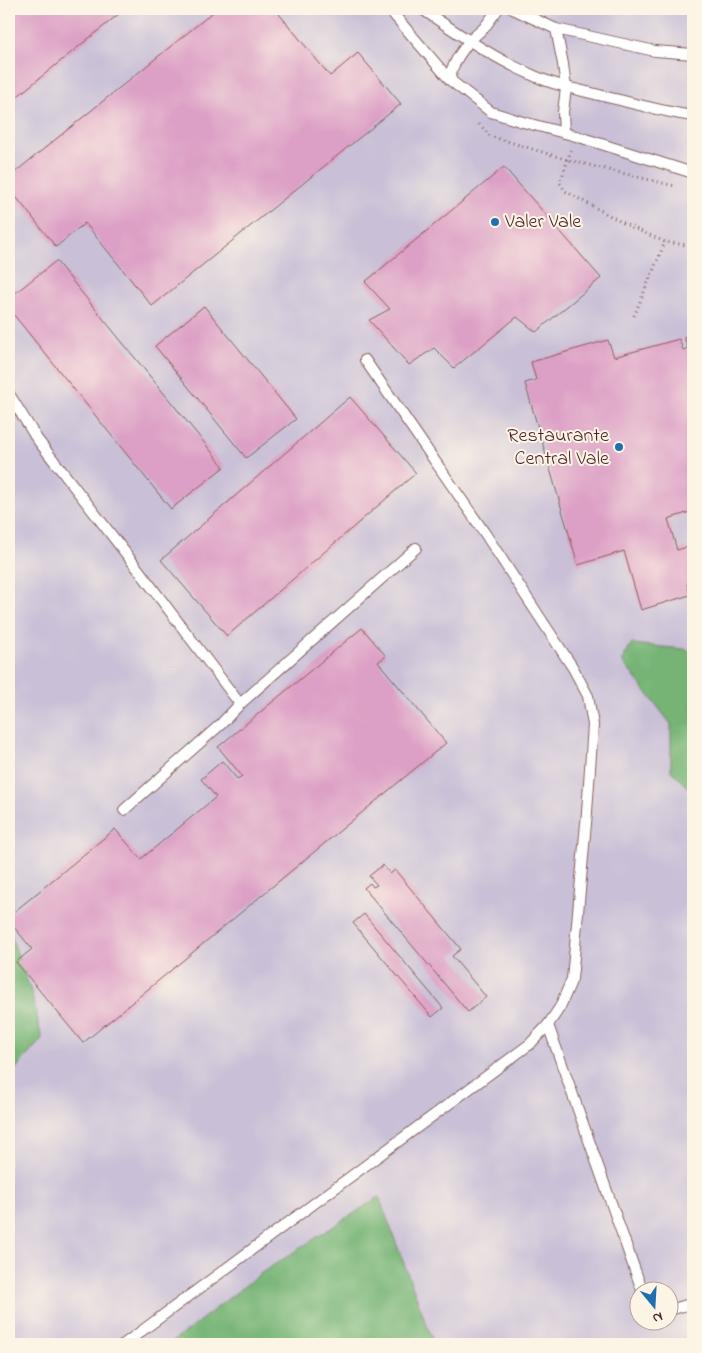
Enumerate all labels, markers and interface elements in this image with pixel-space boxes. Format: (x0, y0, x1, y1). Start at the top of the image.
place label: Valer Vale (504, 208, 581, 237)
marker: Valer Vale (489, 216, 501, 228)
place label: Restaurante Central Vale (507, 422, 609, 474)
marker: Restaurante Central Vale (613, 441, 625, 453)
north arrow (630, 1280, 680, 1330)
text: N (650, 1305, 665, 1328)

